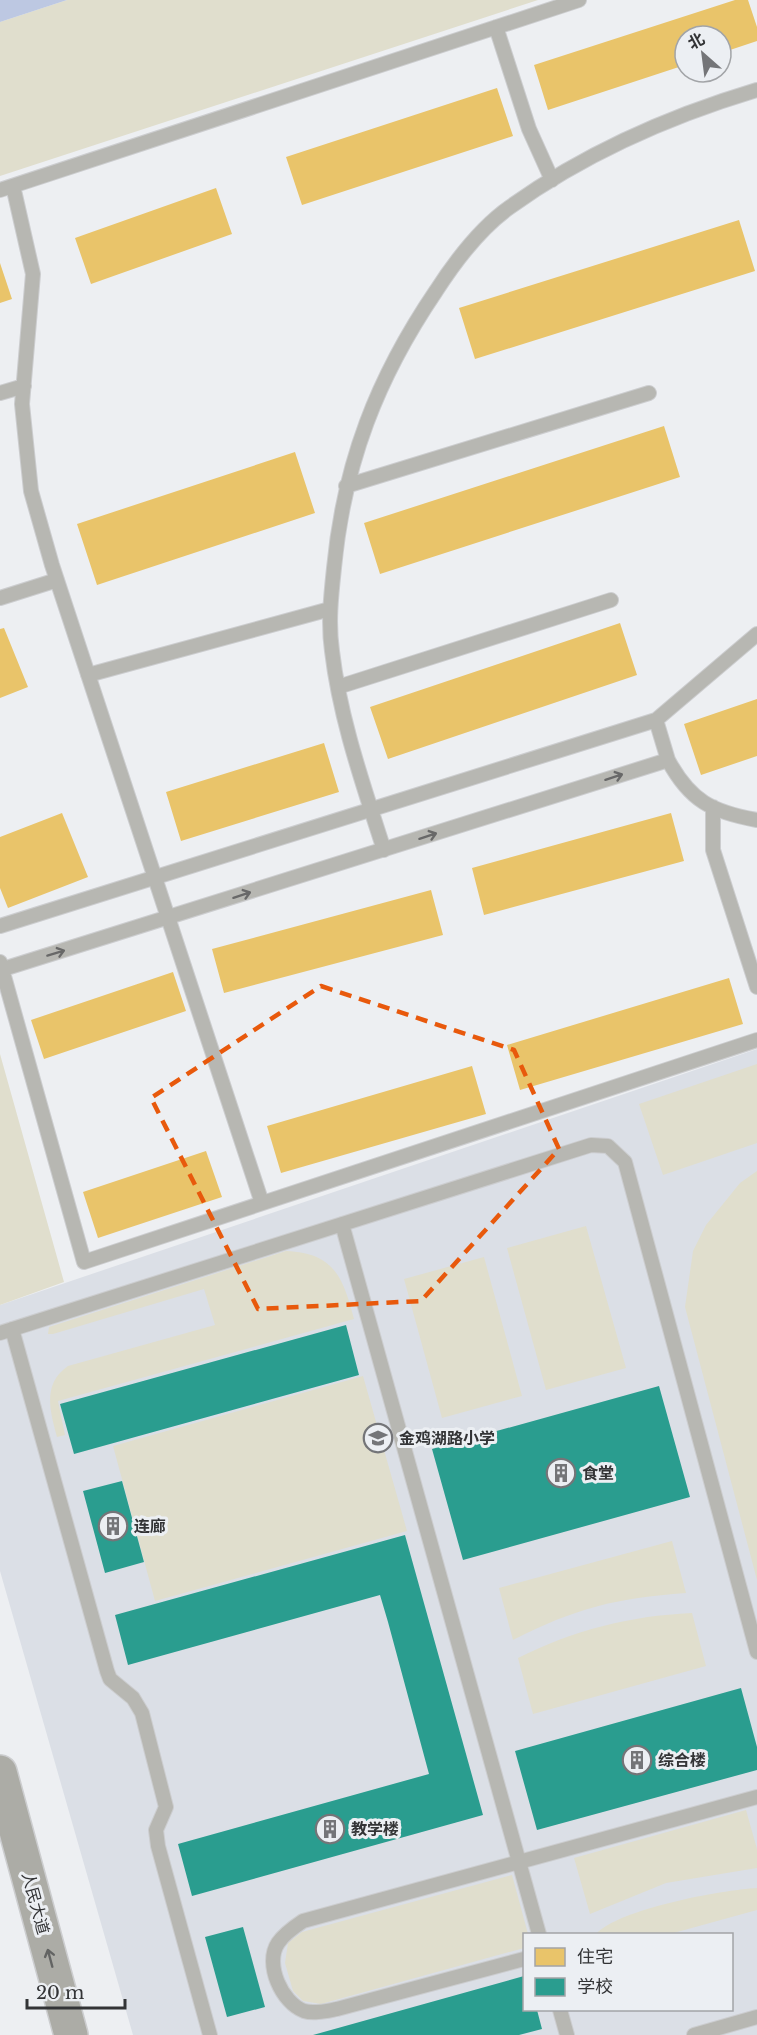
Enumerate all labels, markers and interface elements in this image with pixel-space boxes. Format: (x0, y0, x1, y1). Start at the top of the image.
north arrow (673, 24, 733, 84)
text: 北 (684, 28, 708, 53)
one-way arrow (604, 771, 623, 782)
one-way arrow (418, 830, 437, 841)
one-way arrow (232, 888, 251, 899)
one-way arrow (46, 947, 65, 958)
school or university icon: 金鸡湖路小学 (362, 1422, 394, 1454)
place label: 金鸡湖路小学 (399, 1428, 495, 1448)
building icon: 食堂 (545, 1457, 577, 1489)
place label: 食堂 (582, 1463, 614, 1483)
building icon: 连廊 (97, 1510, 129, 1542)
place label: 连廊 (133, 1516, 166, 1536)
building icon: 综合楼 (621, 1744, 653, 1776)
place label: 综合楼 (658, 1750, 706, 1770)
building icon: 教学楼 (314, 1813, 346, 1845)
place label: 教学楼 (351, 1819, 399, 1839)
street label: 人民大道 (18, 1869, 54, 1937)
legend (523, 1933, 733, 2011)
text: 住宅 (577, 1946, 613, 1968)
one-way arrow (44, 1949, 56, 1968)
scale bar (27, 1972, 124, 2010)
text: 学校 (577, 1976, 613, 1998)
text: 20 m (36, 1982, 84, 2004)

